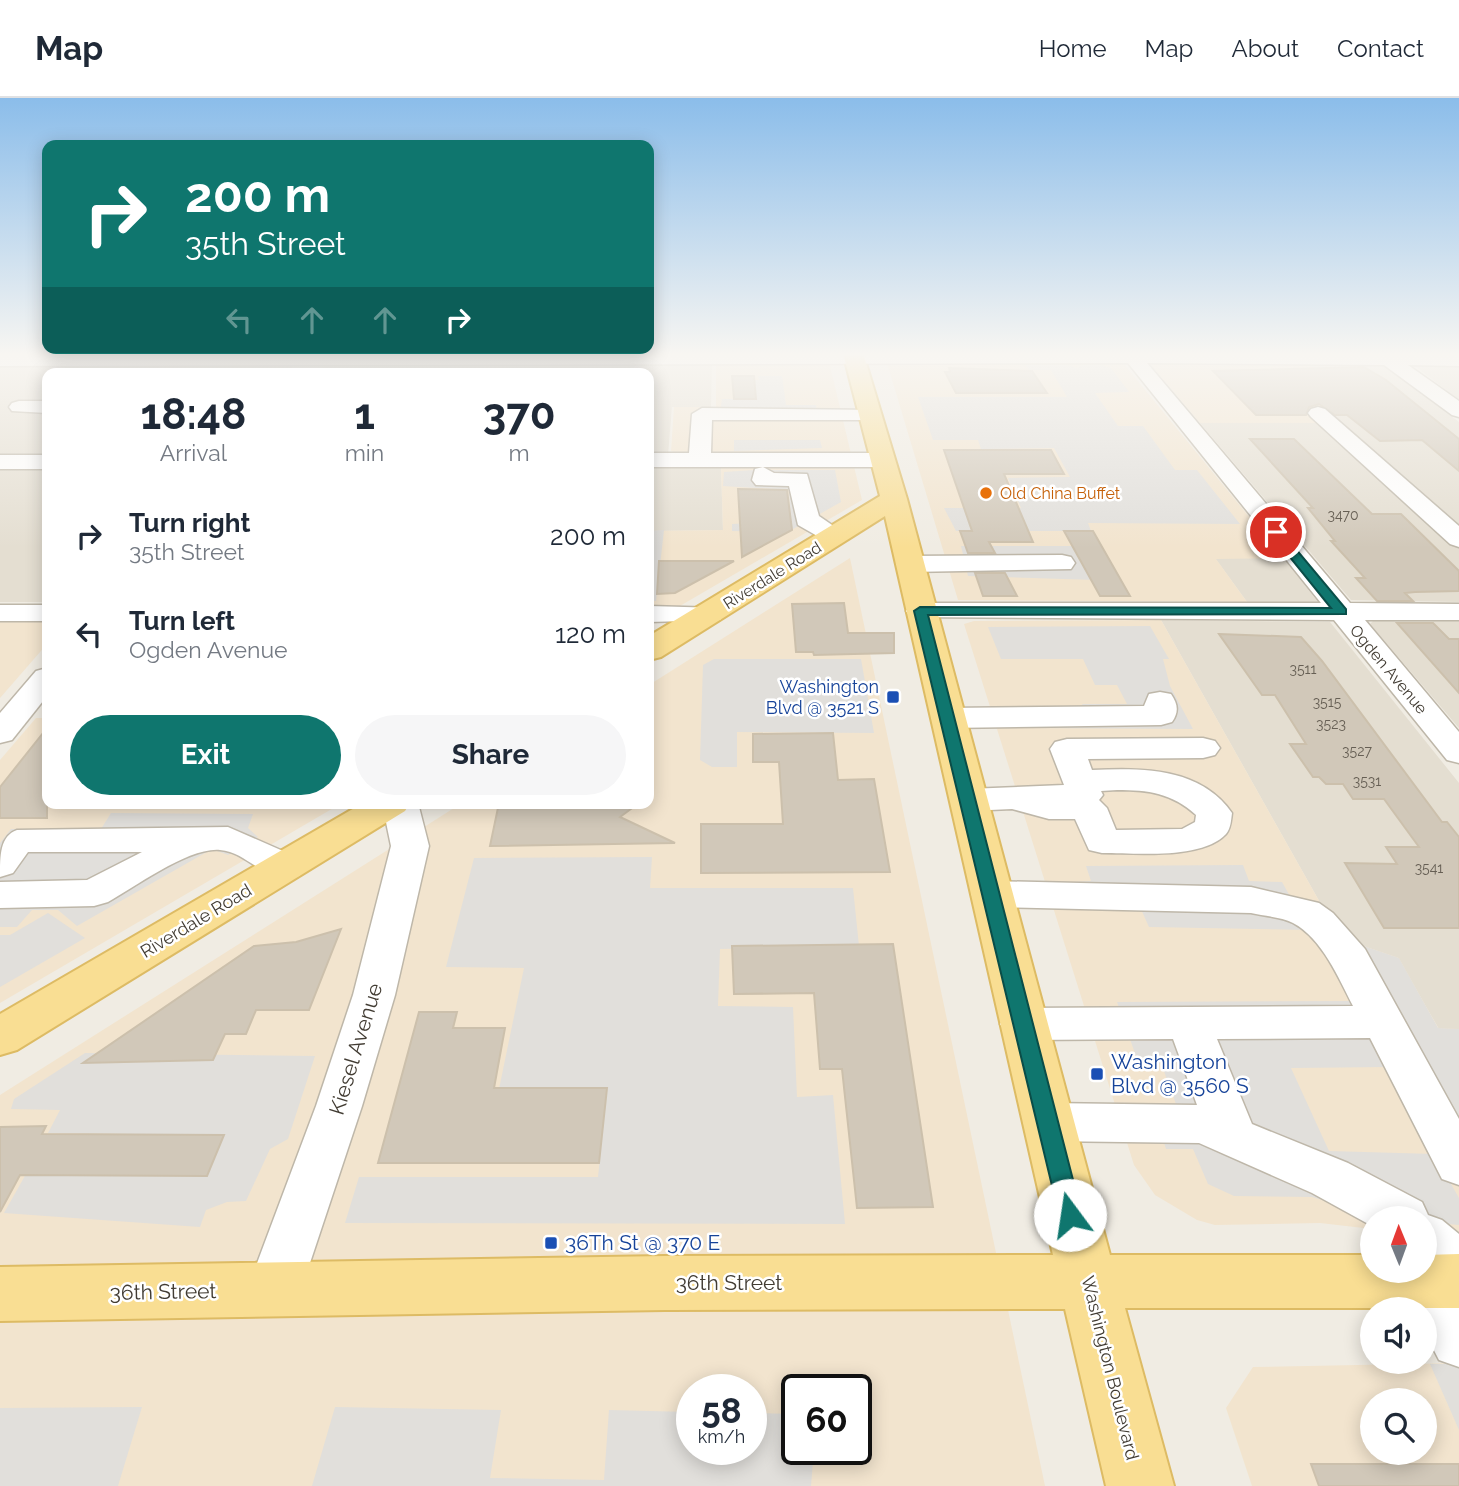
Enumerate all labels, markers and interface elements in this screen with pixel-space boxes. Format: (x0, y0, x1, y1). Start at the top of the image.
text: Map (35, 29, 103, 68)
text: Home (1039, 34, 1107, 63)
text: Map (1145, 34, 1193, 63)
text: About (1231, 34, 1299, 63)
text: Contact (1337, 34, 1424, 63)
text: 200 m (185, 166, 330, 223)
icon: right (70, 168, 161, 259)
text: 35th Street (185, 225, 346, 262)
icon: left (220, 301, 258, 339)
icon: ahead (293, 301, 331, 339)
icon: ahead (366, 301, 404, 339)
icon: right (439, 301, 477, 339)
text: 18:48 (140, 390, 246, 439)
text: 1 (354, 390, 375, 439)
text: 370 (483, 390, 556, 439)
text: Arrival (160, 439, 227, 466)
text: min (345, 439, 384, 466)
text: m (509, 439, 530, 466)
place label: Old China Buffet (1000, 484, 1121, 503)
marker: Old China Buffet (978, 485, 994, 501)
pin (1246, 502, 1306, 562)
house number: 3470 (1327, 507, 1359, 523)
text: Turn right (129, 508, 250, 538)
icon: arrive (1257, 513, 1295, 551)
icon: right (70, 517, 108, 555)
text: 200 m (550, 521, 626, 551)
text: 35th Street (129, 538, 245, 565)
street label: Riverdale Road (720, 538, 825, 613)
text: Turn left (129, 606, 235, 636)
icon: left (70, 615, 108, 653)
text: 120 m (555, 619, 626, 649)
street label: Ogden Avenue (1346, 621, 1431, 718)
text: Ogden Avenue (129, 636, 288, 663)
house number: 3511 (1289, 661, 1317, 677)
place label: Washington Blvd @ 3521 S (766, 676, 879, 718)
marker: Washington Blvd @ 3521 S (885, 689, 901, 705)
house number: 3515 (1313, 694, 1342, 710)
button: Exit (70, 715, 341, 795)
button: Share (355, 715, 626, 795)
house number: 3523 (1316, 716, 1346, 732)
house number: 3527 (1342, 743, 1372, 759)
house number: 3531 (1353, 773, 1381, 789)
house number: 3541 (1415, 860, 1443, 876)
street label: Riverdale Road (136, 879, 255, 962)
street label: Kiesel Avenue (324, 980, 387, 1118)
place label: Washington Blvd @ 3560 S (1111, 1049, 1249, 1098)
marker: Washington Blvd @ 3560 S (1089, 1066, 1105, 1082)
position arrow (1033, 1178, 1107, 1252)
north arrow (1360, 1206, 1437, 1283)
map controls (1360, 1206, 1437, 1465)
place label: 36Th St @ 370 E (565, 1230, 720, 1255)
marker: 36Th St @ 370 E (543, 1235, 559, 1251)
street label: 36th Street (676, 1270, 782, 1295)
street label: Washington Boulevard (1077, 1274, 1144, 1462)
street label: 36th Street (109, 1278, 217, 1305)
button: sound (1360, 1297, 1437, 1374)
speed limit sign: 60 (781, 1374, 872, 1465)
button: search (1360, 1388, 1437, 1465)
text: 58 (701, 1390, 742, 1431)
text: km/h (698, 1426, 745, 1447)

